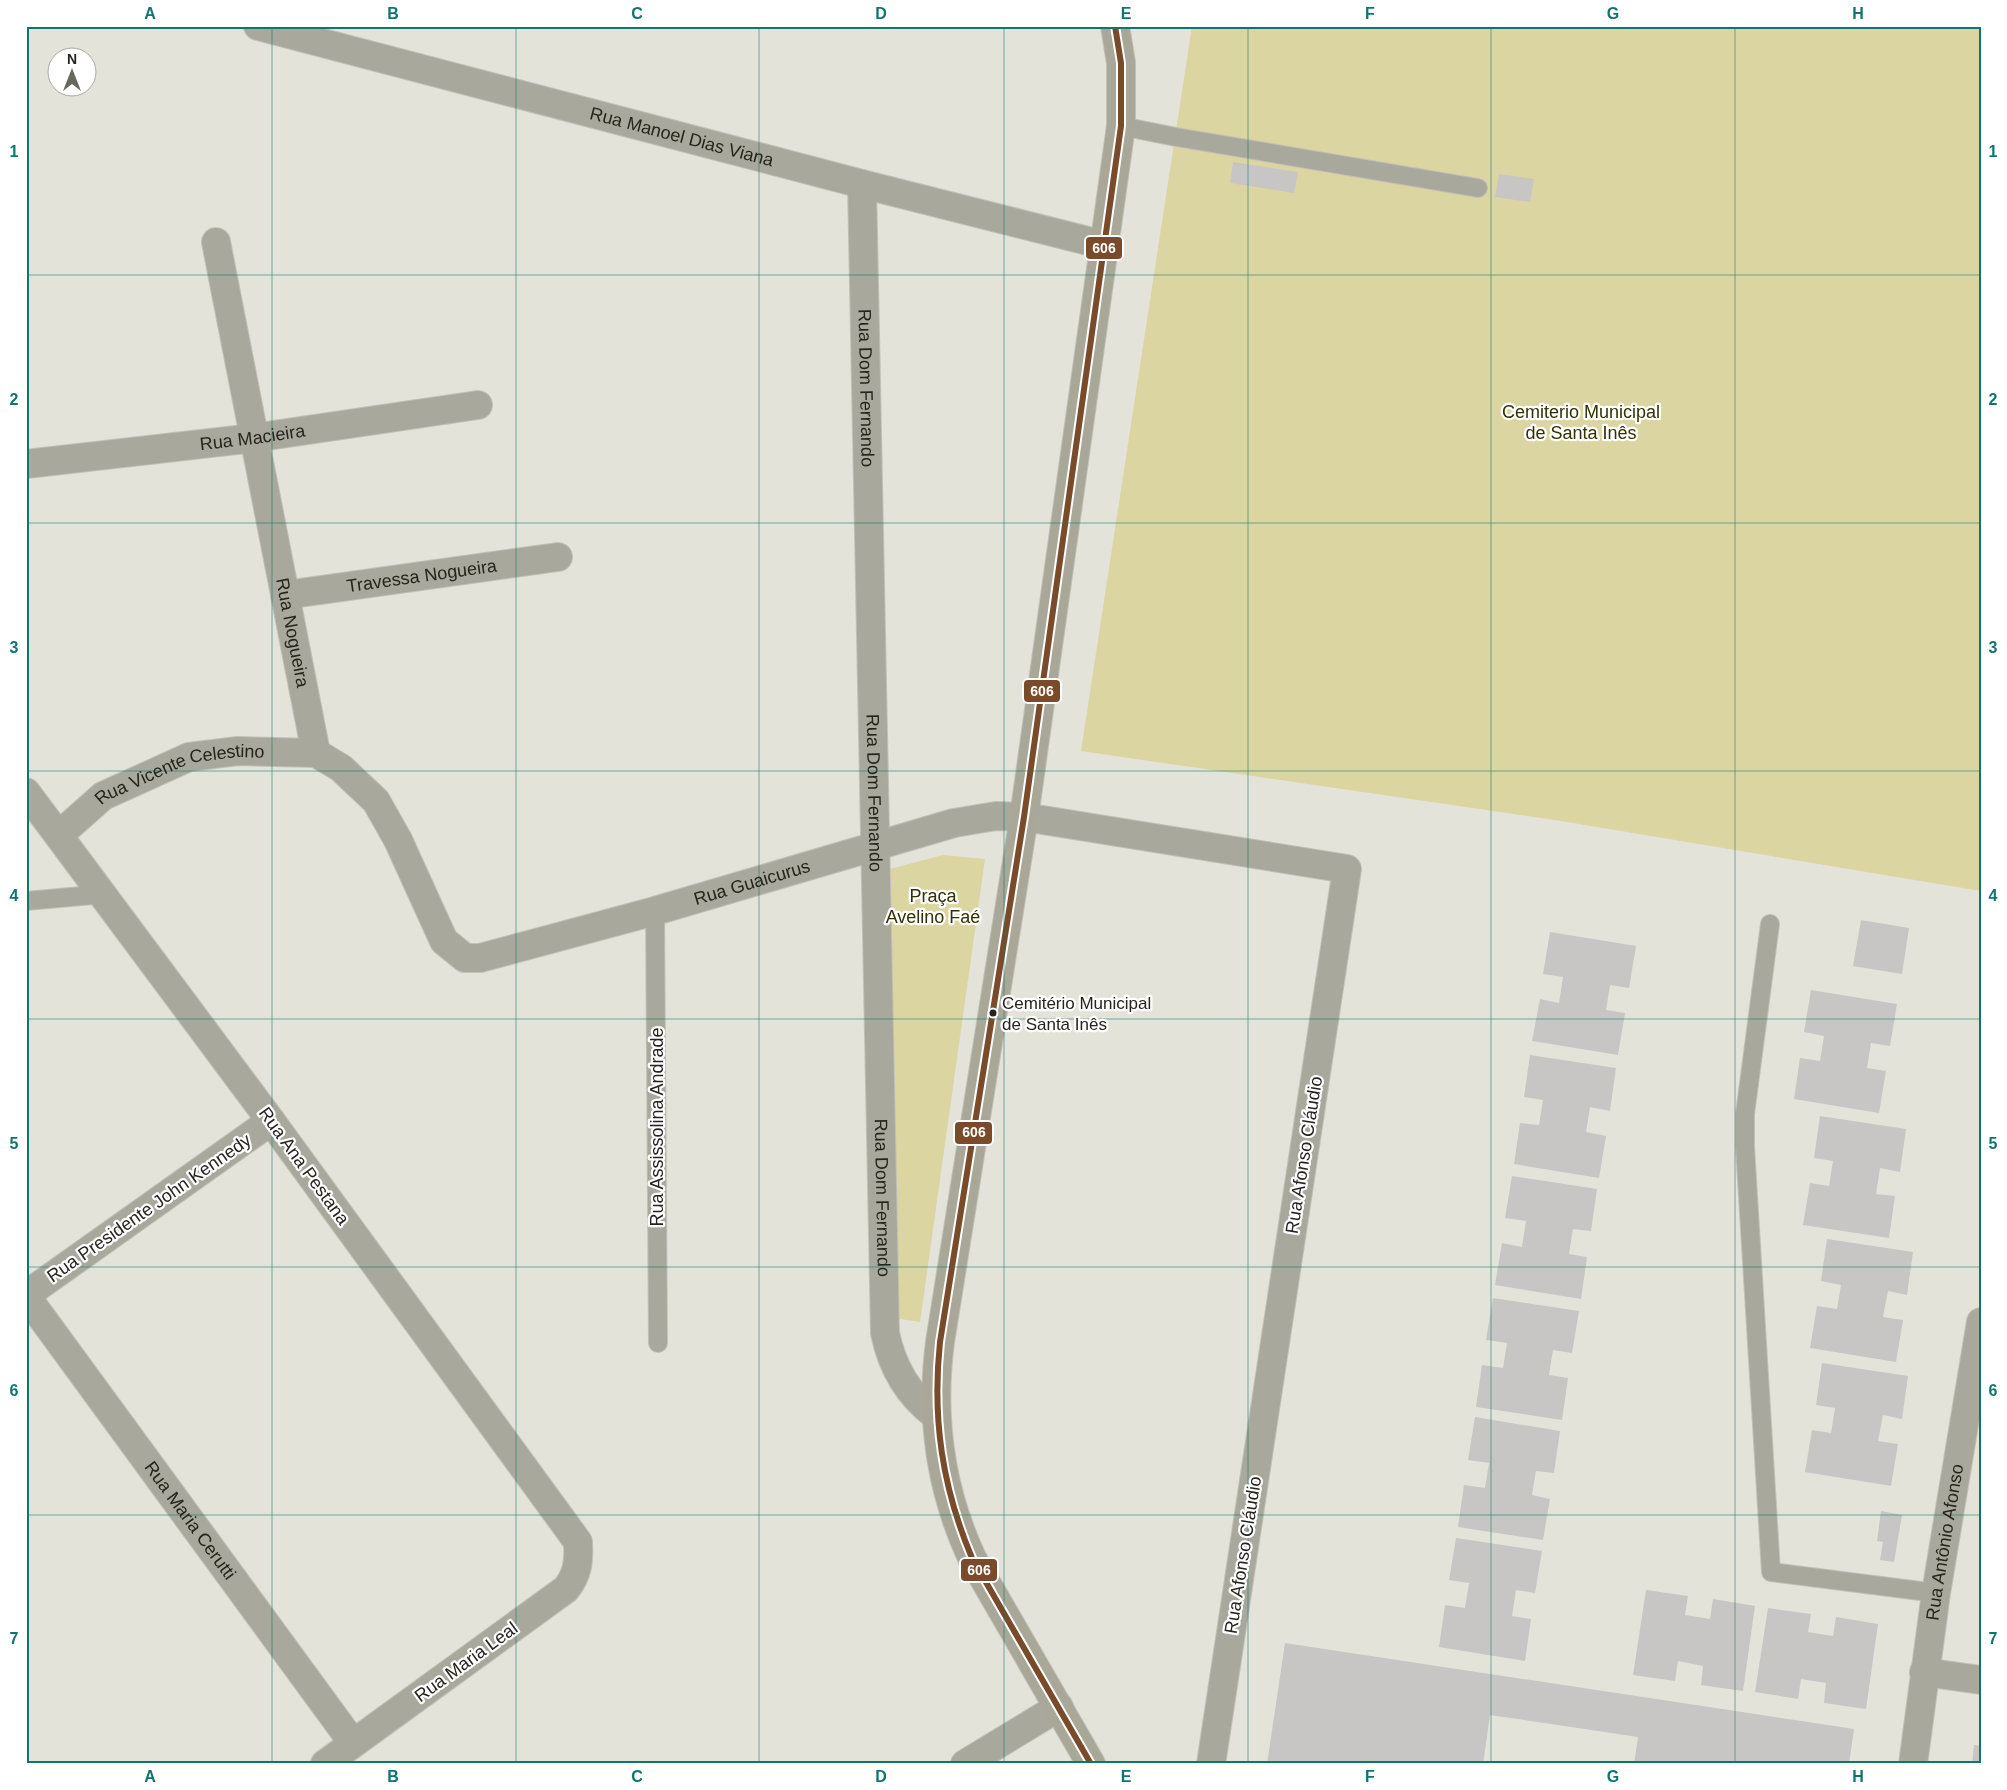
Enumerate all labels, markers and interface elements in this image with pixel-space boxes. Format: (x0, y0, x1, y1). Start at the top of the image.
text: A (144, 5, 156, 22)
text: B (387, 5, 399, 22)
text: C (631, 5, 643, 22)
text: D (875, 5, 887, 22)
text: E (1121, 5, 1132, 22)
text: F (1365, 5, 1375, 22)
text: G (1607, 5, 1619, 22)
text: H (1852, 5, 1864, 22)
north arrow (48, 48, 98, 98)
text: N (67, 51, 77, 67)
street label: Rua Manoel Dias Viana (588, 103, 777, 171)
text: 1 (10, 143, 19, 160)
text: 1 (1989, 143, 1998, 160)
line badge: 606 (1085, 236, 1123, 260)
text: 606 (1092, 240, 1116, 256)
street label: Rua Dom Fernando (855, 309, 878, 467)
text: 2 (10, 391, 19, 408)
text: 2 (1989, 391, 1998, 408)
park label: Cemiterio Municipal de Santa Inês (1502, 402, 1660, 443)
street label: Rua Macieira (199, 420, 307, 454)
street label: Travessa Nogueira (345, 555, 499, 596)
street label: Rua Nogueira (272, 576, 313, 690)
text: 3 (10, 639, 19, 656)
text: 3 (1989, 639, 1998, 656)
line badge: 606 (1023, 679, 1061, 703)
text: 606 (1030, 683, 1054, 699)
street label: Rua Dom Fernando (863, 714, 886, 872)
street label: Rua Vicente Celestino (91, 741, 265, 809)
street label: Rua Guaicurus (692, 856, 812, 909)
park label: Praça Avelino Faé (886, 886, 980, 927)
text: 4 (10, 887, 19, 904)
text: 4 (1989, 887, 1998, 904)
place label: Cemitério Municipal de Santa Inês (1002, 994, 1151, 1034)
marker: Cemitério Municipal de Santa Inês (988, 1008, 998, 1018)
street label: Rua Assissolina Andrade (647, 1027, 667, 1227)
street label: Rua Afonso Cláudio (1282, 1075, 1326, 1235)
street label: Rua Ana Pestana (255, 1103, 354, 1229)
street label: Rua Dom Fernando (871, 1119, 894, 1277)
line badge: 606 (954, 1121, 993, 1145)
text: 606 (962, 1124, 986, 1140)
street label: Rua Presidente John Kennedy (43, 1130, 255, 1286)
text: 5 (10, 1135, 19, 1152)
text: 5 (1989, 1135, 1998, 1152)
text: 6 (10, 1382, 19, 1399)
text: 6 (1989, 1382, 1998, 1399)
street label: Rua Maria Cerutti (140, 1458, 240, 1583)
street label: Rua Antônio Afonso (1922, 1463, 1967, 1622)
street label: Rua Afonso Cláudio (1221, 1475, 1265, 1635)
line badge: 606 (960, 1558, 998, 1582)
text: 606 (967, 1562, 991, 1578)
street label: Rua Maria Leal (411, 1618, 521, 1706)
text: 7 (10, 1630, 19, 1647)
text: 7 (1989, 1630, 1998, 1647)
text: A (144, 1768, 156, 1785)
text: B (387, 1768, 399, 1785)
text: C (631, 1768, 643, 1785)
text: D (875, 1768, 887, 1785)
text: E (1121, 1768, 1132, 1785)
text: F (1365, 1768, 1375, 1785)
text: G (1607, 1768, 1619, 1785)
text: H (1852, 1768, 1864, 1785)

